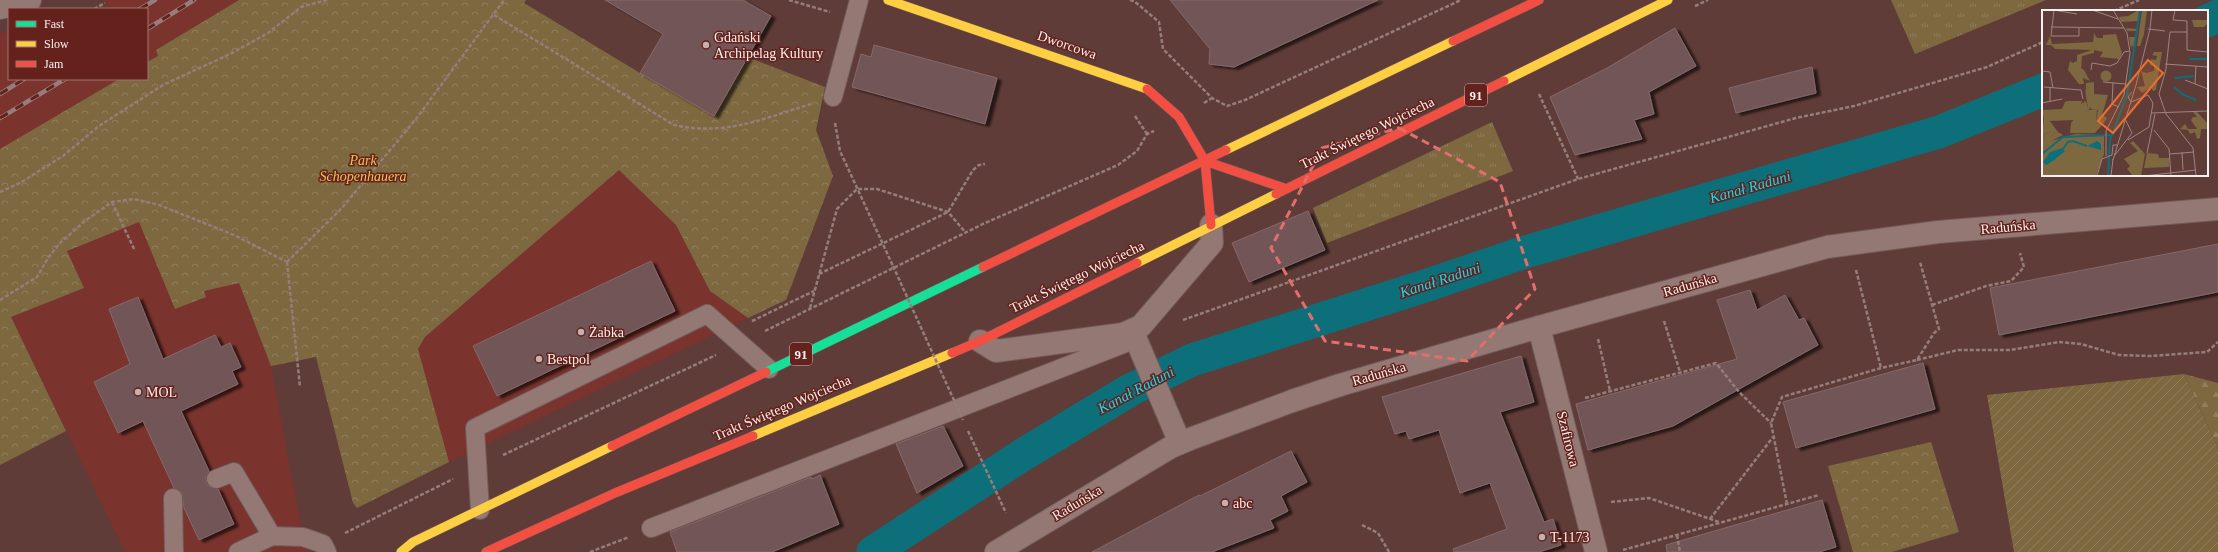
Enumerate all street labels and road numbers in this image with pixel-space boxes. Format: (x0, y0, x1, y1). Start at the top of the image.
street label: Dworcowa (1036, 28, 1099, 62)
road number: 91 (1465, 84, 1487, 106)
street label: Trakt Świętego Wojciecha (1297, 93, 1437, 172)
street label: Raduńska (1980, 217, 2037, 237)
street label: Trakt Świętego Wojciecha (1007, 237, 1147, 316)
street label: Raduńska (1661, 270, 1719, 300)
road number: 91 (790, 343, 812, 365)
street label: Raduńska (1350, 359, 1408, 389)
street label: Trakt Świętego Wojciecha (711, 371, 853, 444)
street label: Szafirowa (1554, 410, 1582, 469)
street label: Raduńska (1049, 482, 1105, 524)

